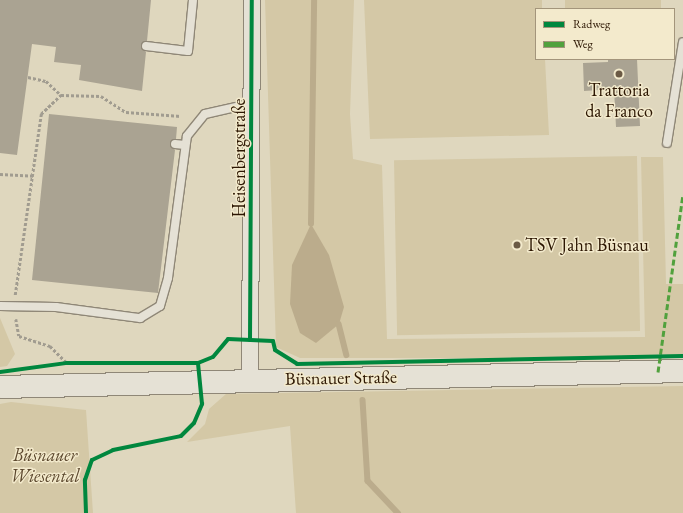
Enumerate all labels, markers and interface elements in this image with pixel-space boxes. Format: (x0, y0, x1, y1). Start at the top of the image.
legend (535, 8, 675, 60)
text: Radweg (573, 16, 610, 32)
text: Weg (573, 36, 593, 52)
marker: Trattoria da Franco (614, 69, 624, 79)
place label: Trattoria da Franco (585, 80, 653, 122)
street label: Heisenbergstraße (228, 98, 250, 218)
place label: TSV Jahn Büsnau (525, 234, 649, 256)
marker: TSV Jahn Büsnau (512, 240, 522, 250)
street label: Büsnauer Straße (285, 366, 397, 390)
park label: Büsnauer Wiesental (10, 445, 80, 488)

